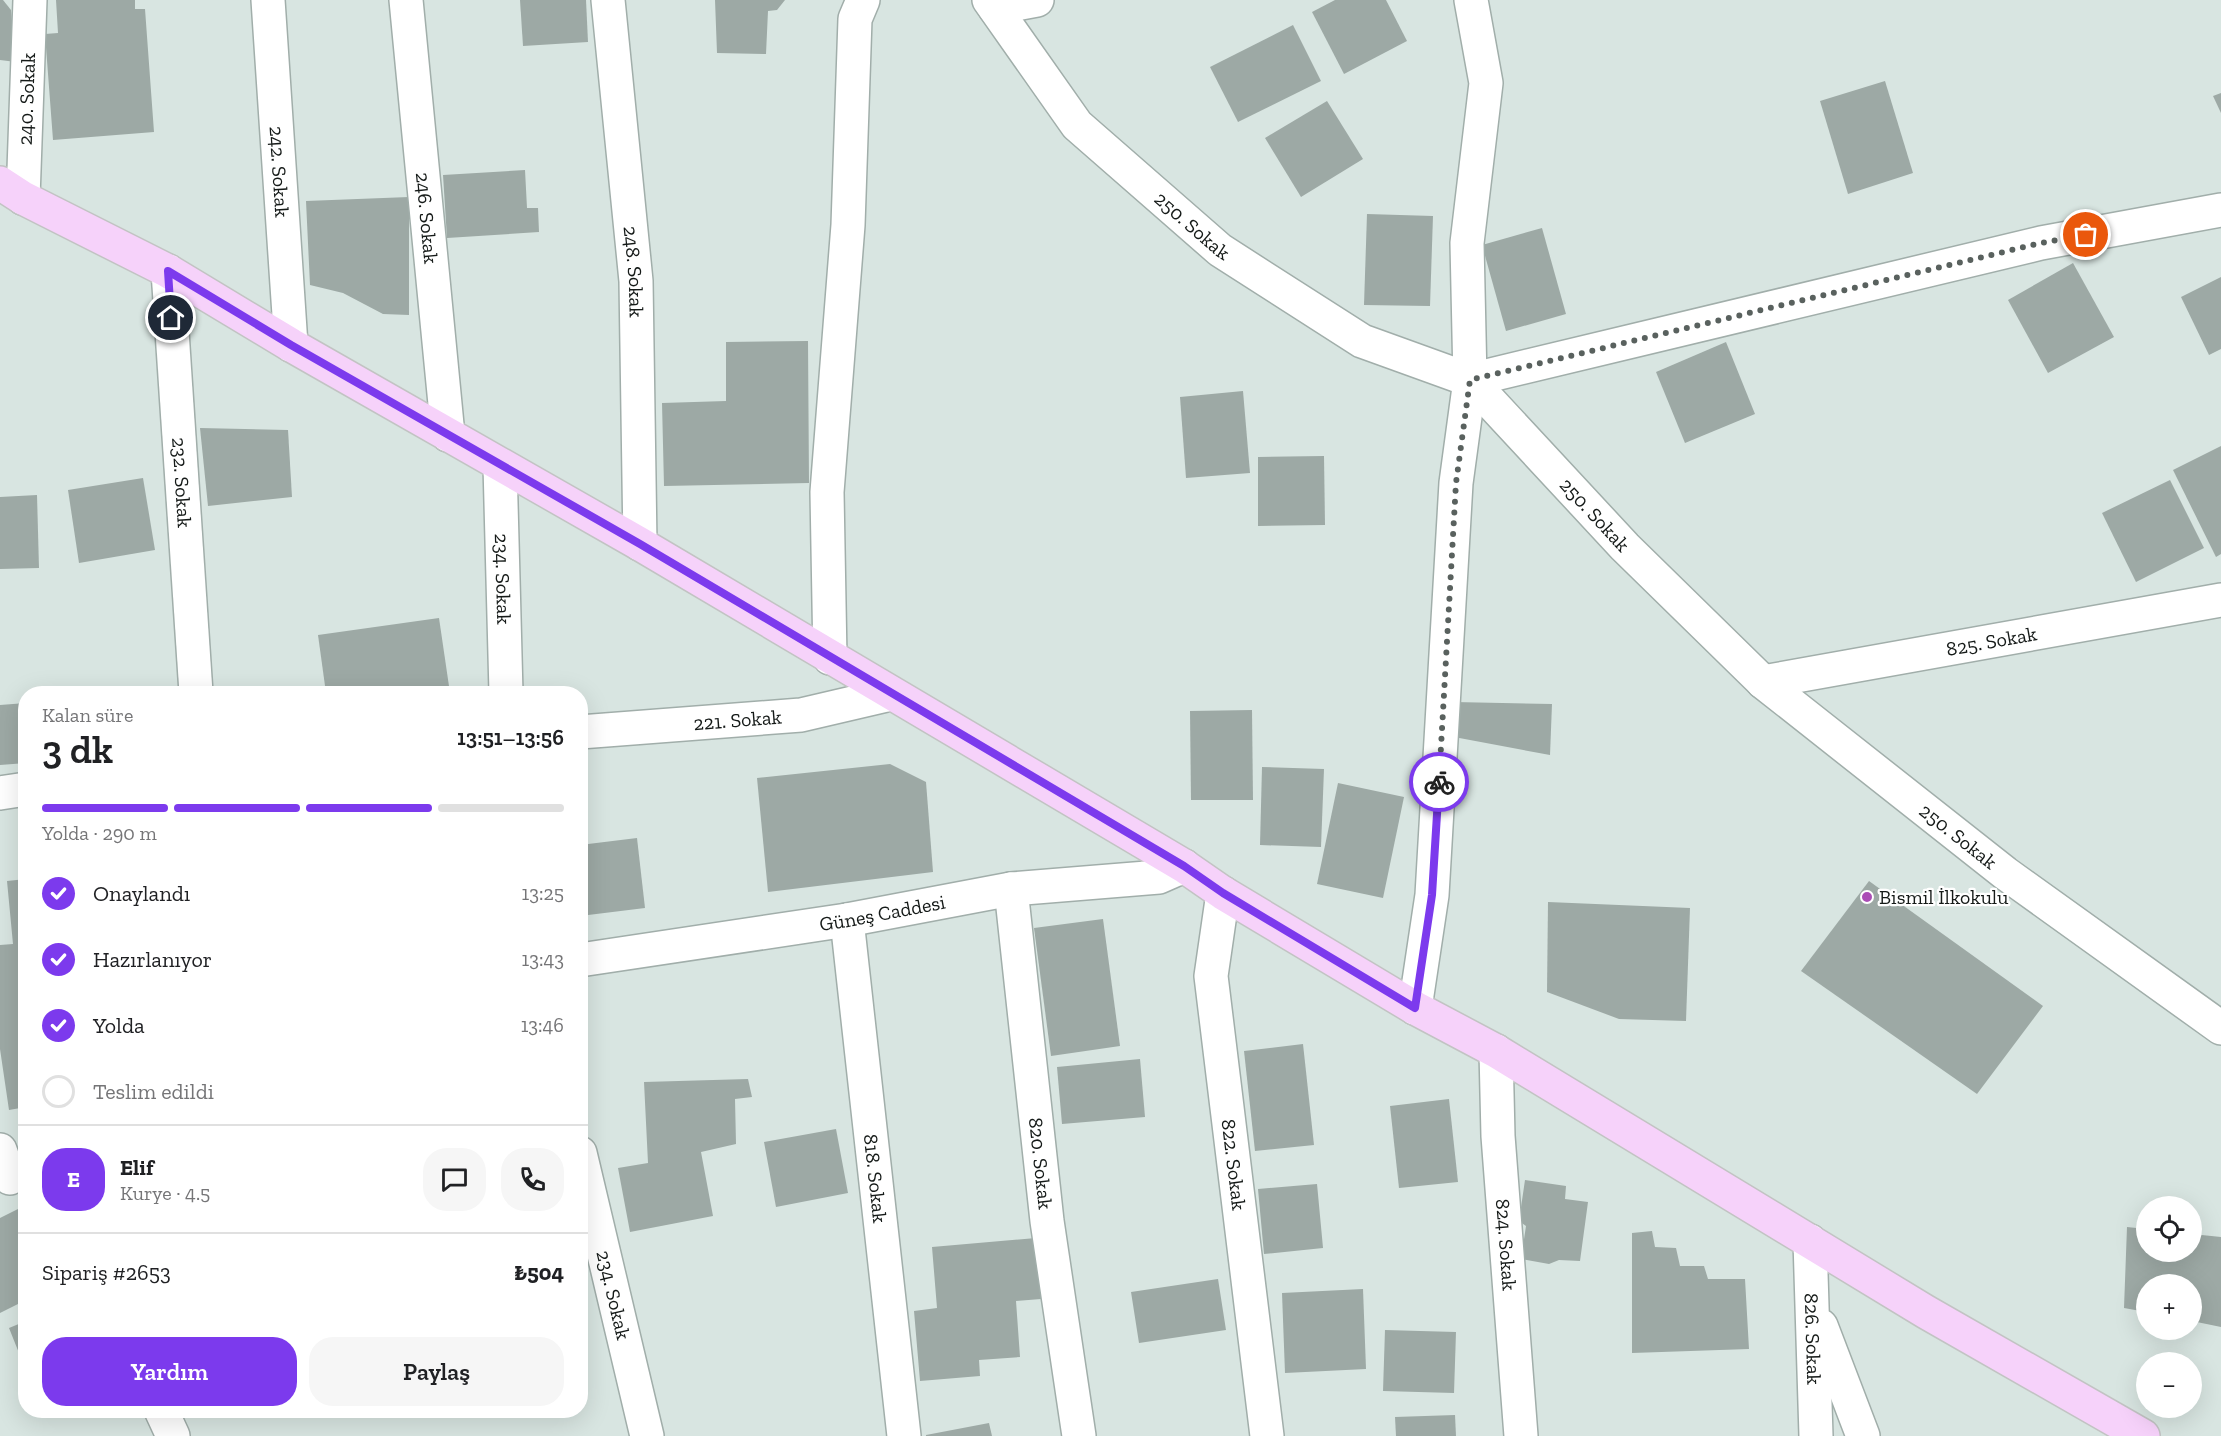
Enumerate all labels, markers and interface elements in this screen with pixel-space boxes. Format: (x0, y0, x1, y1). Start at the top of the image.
street label: 240. Sokak (13, 52, 40, 146)
street label: 242. Sokak (264, 125, 295, 219)
street label: 246. Sokak (411, 171, 443, 265)
street label: 250. Sokak (1150, 186, 1235, 265)
pin (2060, 209, 2111, 260)
icon: bag (2069, 218, 2102, 251)
street label: 248. Sokak (619, 225, 649, 318)
pin (145, 292, 196, 343)
icon: home (154, 301, 187, 334)
street label: 232. Sokak (167, 437, 197, 529)
street label: 250. Sokak (1555, 473, 1635, 557)
street label: 234. Sokak (490, 533, 516, 625)
street label: 825. Sokak (1944, 621, 2039, 661)
text: Kalan süre (42, 703, 133, 727)
street label: 221. Sokak (692, 704, 783, 735)
text: 13:51–13:56 (457, 724, 564, 751)
text: 3 dk (42, 726, 113, 773)
courier (1409, 752, 1469, 812)
icon: bike (1423, 766, 1456, 799)
street label: 250. Sokak (1915, 798, 2002, 874)
text: Yolda · 290 m (42, 821, 157, 845)
icon: check (42, 877, 75, 910)
text: Onaylandı (93, 880, 190, 907)
text: 13:25 (522, 881, 564, 905)
place label: Bismil İlkokulu (1879, 885, 2008, 909)
street label: Güneş Caddesi (818, 890, 948, 936)
marker: Bismil İlkokulu (1860, 890, 1874, 904)
icon: check (42, 943, 75, 976)
text: Hazırlanıyor (93, 946, 212, 973)
text: 13:43 (521, 947, 564, 971)
icon: check (42, 1009, 75, 1042)
text: Yolda (93, 1012, 145, 1039)
text: 13:46 (521, 1013, 564, 1037)
text: Teslim edildi (93, 1078, 214, 1105)
street label: 820. Sokak (1024, 1116, 1058, 1211)
street label: 822. Sokak (1217, 1118, 1251, 1212)
street label: 818. Sokak (859, 1133, 892, 1225)
button: chat (423, 1148, 486, 1211)
button: phone (501, 1148, 564, 1211)
text: Elif (120, 1154, 153, 1181)
text: E (67, 1166, 80, 1193)
text: Kurye · 4.5 (120, 1181, 210, 1205)
map controls (2136, 1196, 2202, 1418)
button: locate (2136, 1196, 2202, 1262)
street label: 824. Sokak (1491, 1198, 1522, 1292)
street label: 234. Sokak (591, 1248, 636, 1343)
text: Sipariş #2653 (42, 1259, 171, 1286)
text: ₺504 (514, 1259, 564, 1286)
button: + (2136, 1274, 2202, 1340)
street label: 826. Sokak (1800, 1293, 1826, 1386)
button: Yardım (42, 1337, 297, 1406)
button: Paylaş (309, 1337, 564, 1406)
button: − (2136, 1352, 2202, 1418)

